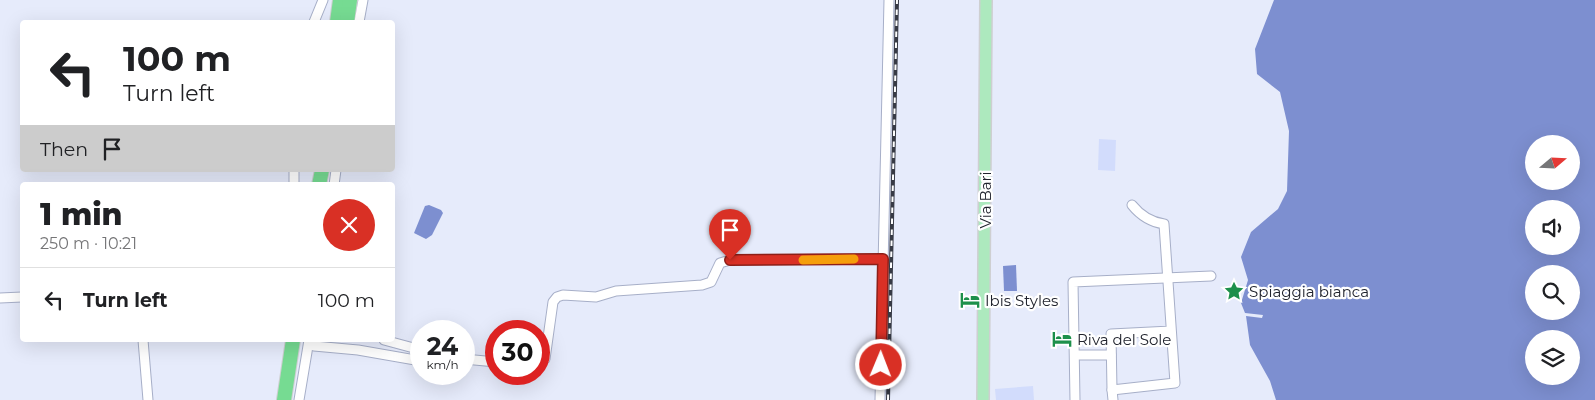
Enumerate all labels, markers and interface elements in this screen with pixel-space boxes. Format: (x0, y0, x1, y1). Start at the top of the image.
text: 100 m (123, 37, 231, 80)
icon: left (40, 40, 105, 105)
text: Turn left (123, 80, 215, 107)
icon: arrive (98, 135, 126, 163)
north arrow (1525, 135, 1580, 190)
map controls (1525, 135, 1580, 385)
text: Then (40, 138, 88, 161)
street label: Via Bari (976, 171, 995, 229)
text: 1 min (40, 196, 123, 233)
button: close (323, 199, 375, 251)
button: sound (1525, 200, 1580, 255)
pin (709, 209, 751, 260)
icon: arrive (716, 216, 744, 244)
text: 250 m · 10:21 (40, 234, 137, 253)
button: search (1525, 265, 1580, 320)
place icon: Spiaggia bianca (1223, 280, 1245, 302)
place label: Spiaggia bianca (1249, 282, 1369, 301)
icon: left (40, 286, 68, 314)
text: Turn left (83, 289, 168, 312)
text: 100 m (318, 289, 375, 312)
hotel icon: Ibis Styles (959, 289, 981, 311)
place label: Ibis Styles (985, 291, 1058, 310)
speed limit sign: 30 (485, 320, 550, 385)
hotel icon: Riva del Sole (1051, 328, 1073, 350)
place label: Riva del Sole (1077, 330, 1171, 349)
button: layers (1525, 330, 1580, 385)
text: 24 (427, 331, 458, 361)
position arrow (854, 338, 906, 390)
text: km/h (426, 357, 459, 372)

